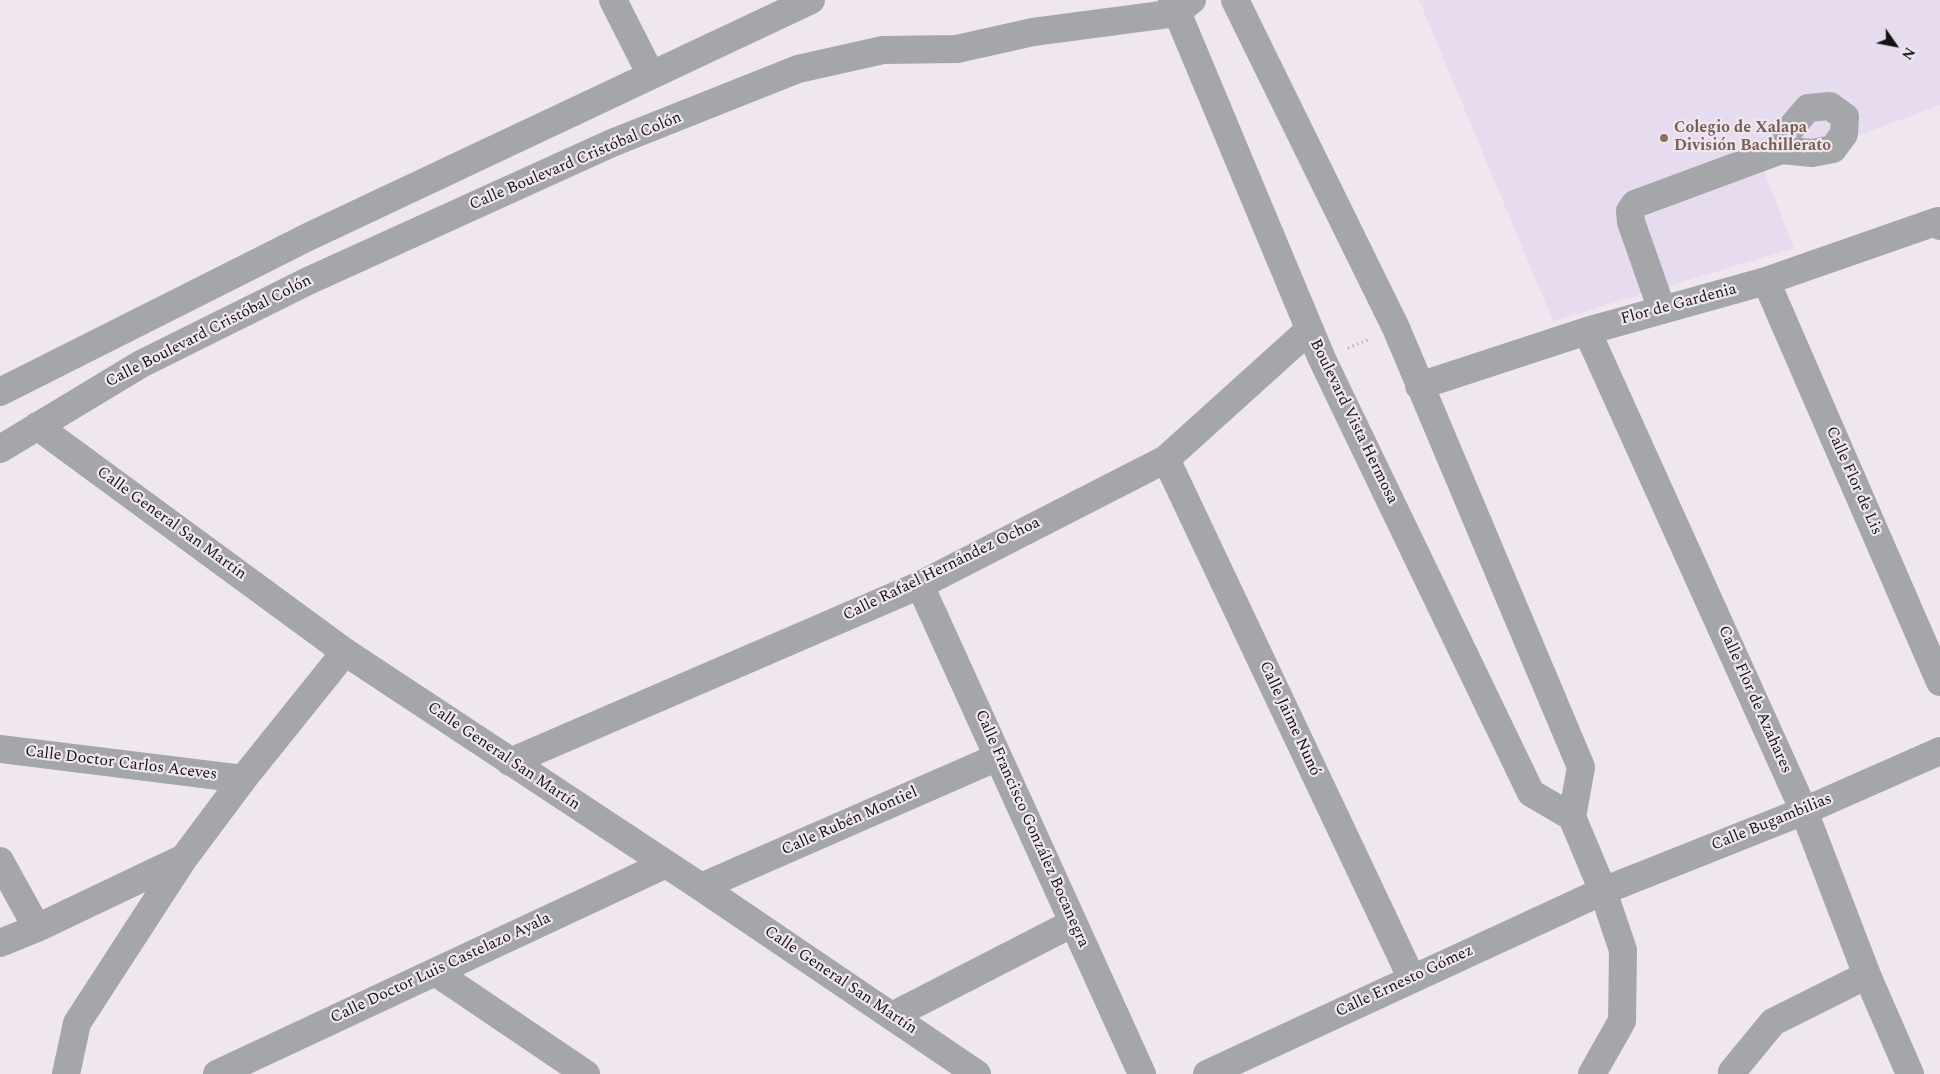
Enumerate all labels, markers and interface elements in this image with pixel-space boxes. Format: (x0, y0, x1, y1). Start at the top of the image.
north arrow (1870, 20, 1920, 70)
text: N (1896, 43, 1920, 64)
street label: Calle Boulevard Cristóbal Colón (467, 109, 685, 215)
place label: Colegio de Xalapa División Bachillerato (1674, 119, 1831, 157)
marker: Colegio de Xalapa División Bachillerato (1658, 132, 1670, 144)
street label: Calle Boulevard Cristóbal Colón (103, 272, 315, 392)
street label: Flor de Gardenia (1619, 280, 1739, 330)
street label: Boulevard Vista Hermosa (1305, 337, 1401, 507)
street label: Calle Flor de Lis (1821, 424, 1885, 538)
street label: Calle General San Martín (93, 463, 249, 585)
street label: Calle Rafael Hernández Ochoa (840, 514, 1044, 626)
street label: Calle Flor de Azahares (1713, 623, 1795, 777)
street label: Calle Jaime Nunó (1254, 659, 1324, 779)
street label: Calle General San Martín (423, 699, 583, 815)
street label: Calle Francisco González Bocanegra (970, 707, 1092, 951)
street label: Calle Doctor Carlos Aceves (24, 743, 218, 785)
street label: Calle Rubén Montiel (779, 783, 921, 861)
street label: Calle Bugambilias (1709, 790, 1835, 856)
street label: Calle Doctor Luis Castelazo Ayala (328, 909, 554, 1029)
street label: Calle General San Martín (760, 923, 920, 1039)
street label: Calle Ernesto Gómez (1333, 942, 1477, 1022)

